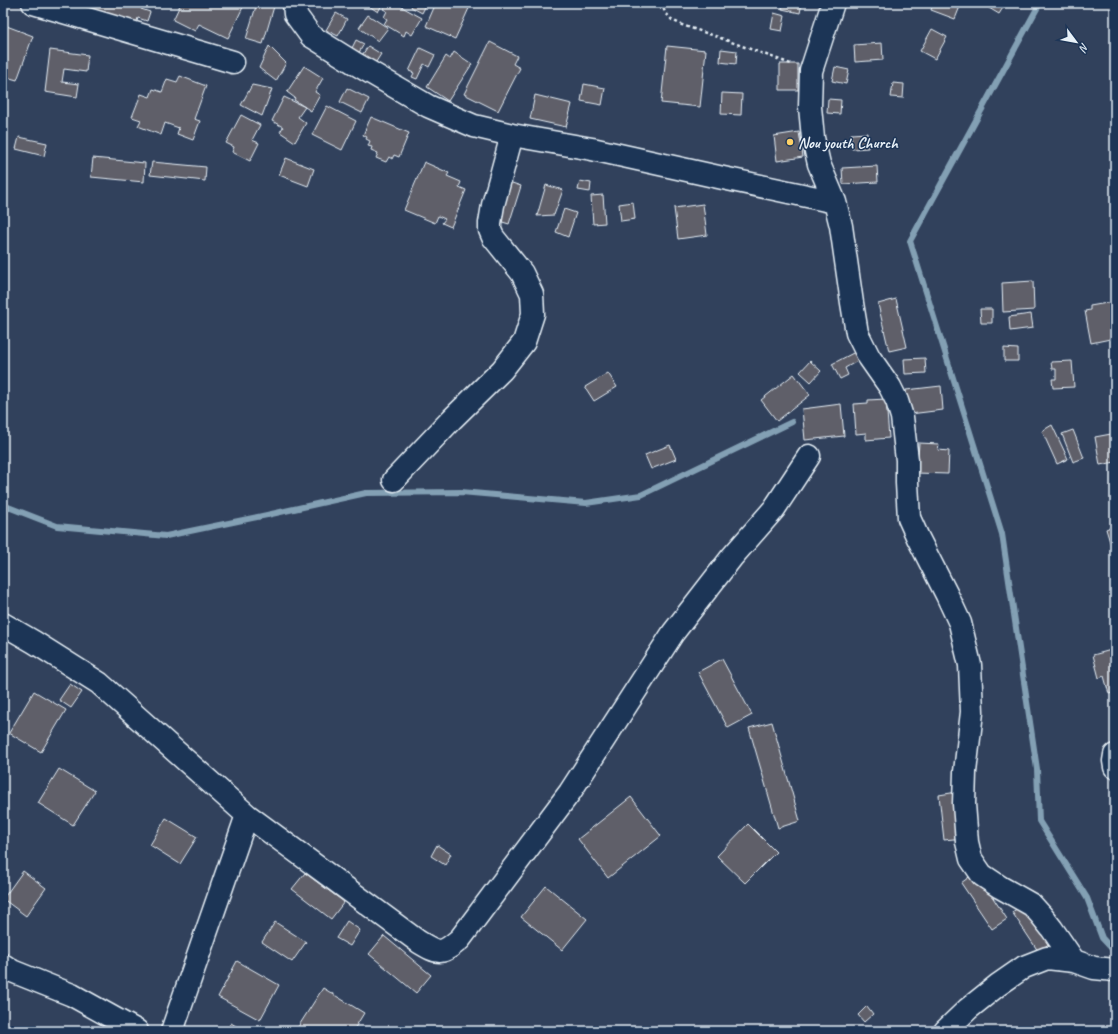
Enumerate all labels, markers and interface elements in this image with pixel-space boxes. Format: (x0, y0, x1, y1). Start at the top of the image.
north arrow (1056, 22, 1096, 62)
text: N (1076, 41, 1092, 56)
place label: Nou youth Church (798, 133, 899, 153)
marker: Nou youth Church (785, 137, 795, 147)

